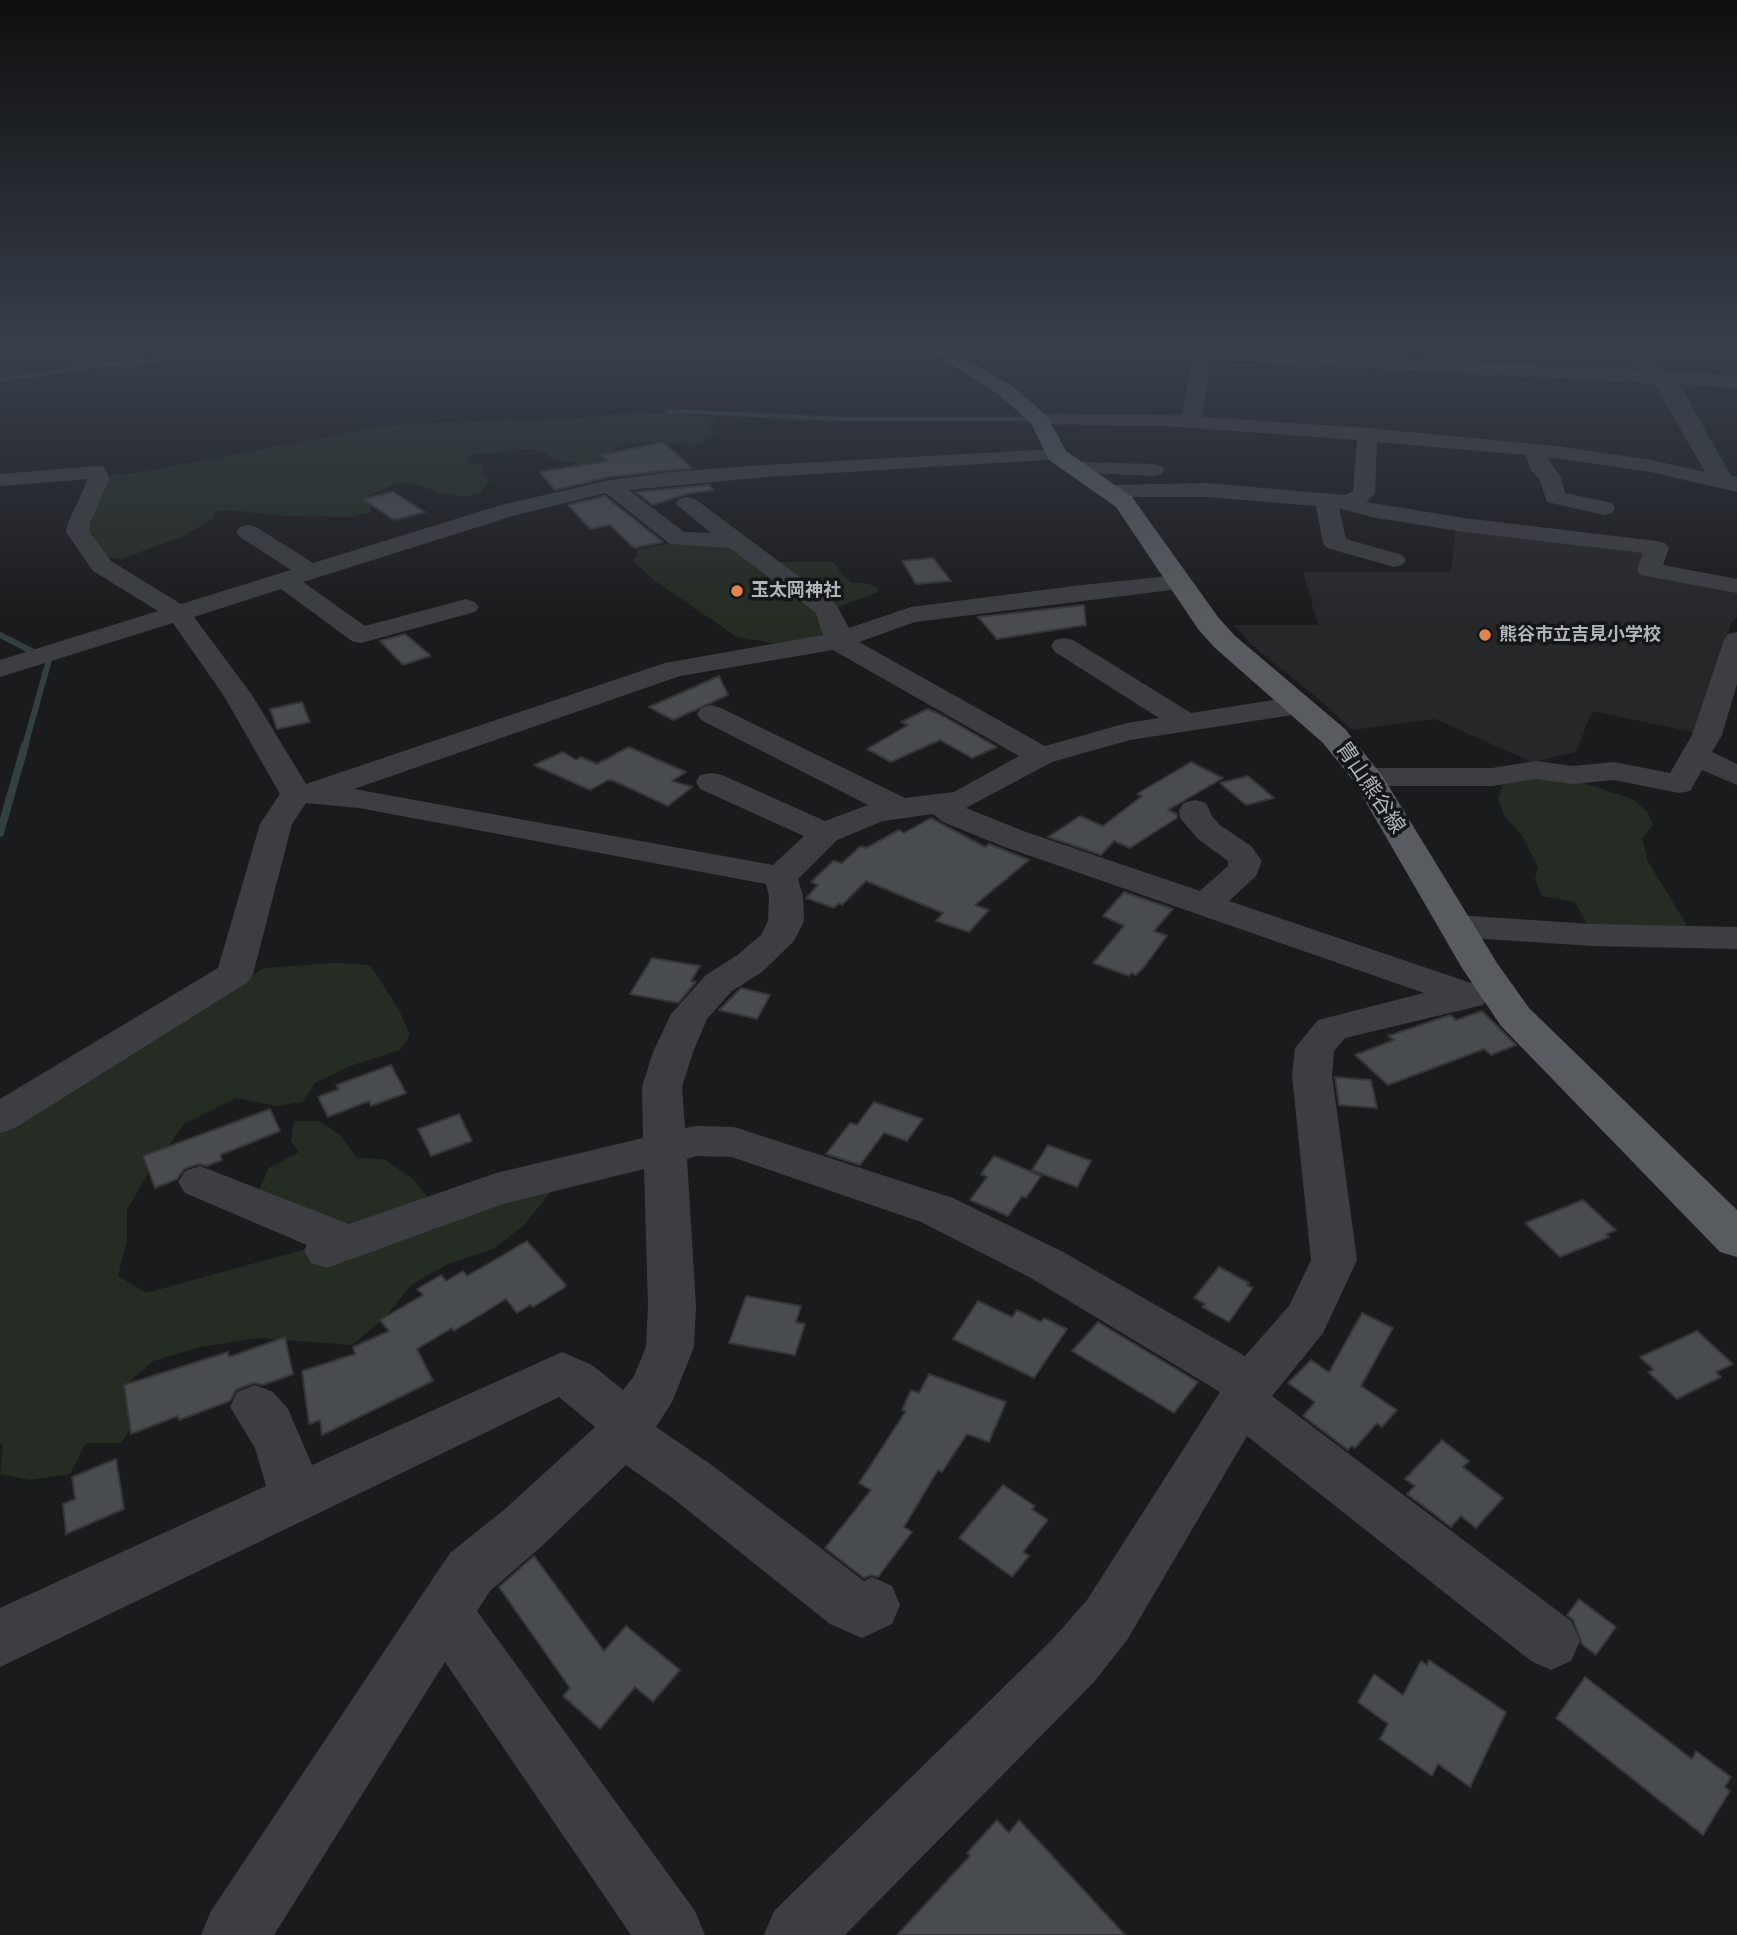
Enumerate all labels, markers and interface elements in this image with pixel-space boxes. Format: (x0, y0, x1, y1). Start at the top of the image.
place label: 玉太岡神社 (751, 580, 841, 602)
marker: 玉太岡神社 (729, 583, 745, 599)
place label: 熊谷市立吉見小学校 (1499, 624, 1661, 646)
marker: 熊谷市立吉見小学校 (1477, 627, 1493, 643)
street label: 胄山熊谷線 (1330, 737, 1410, 839)

